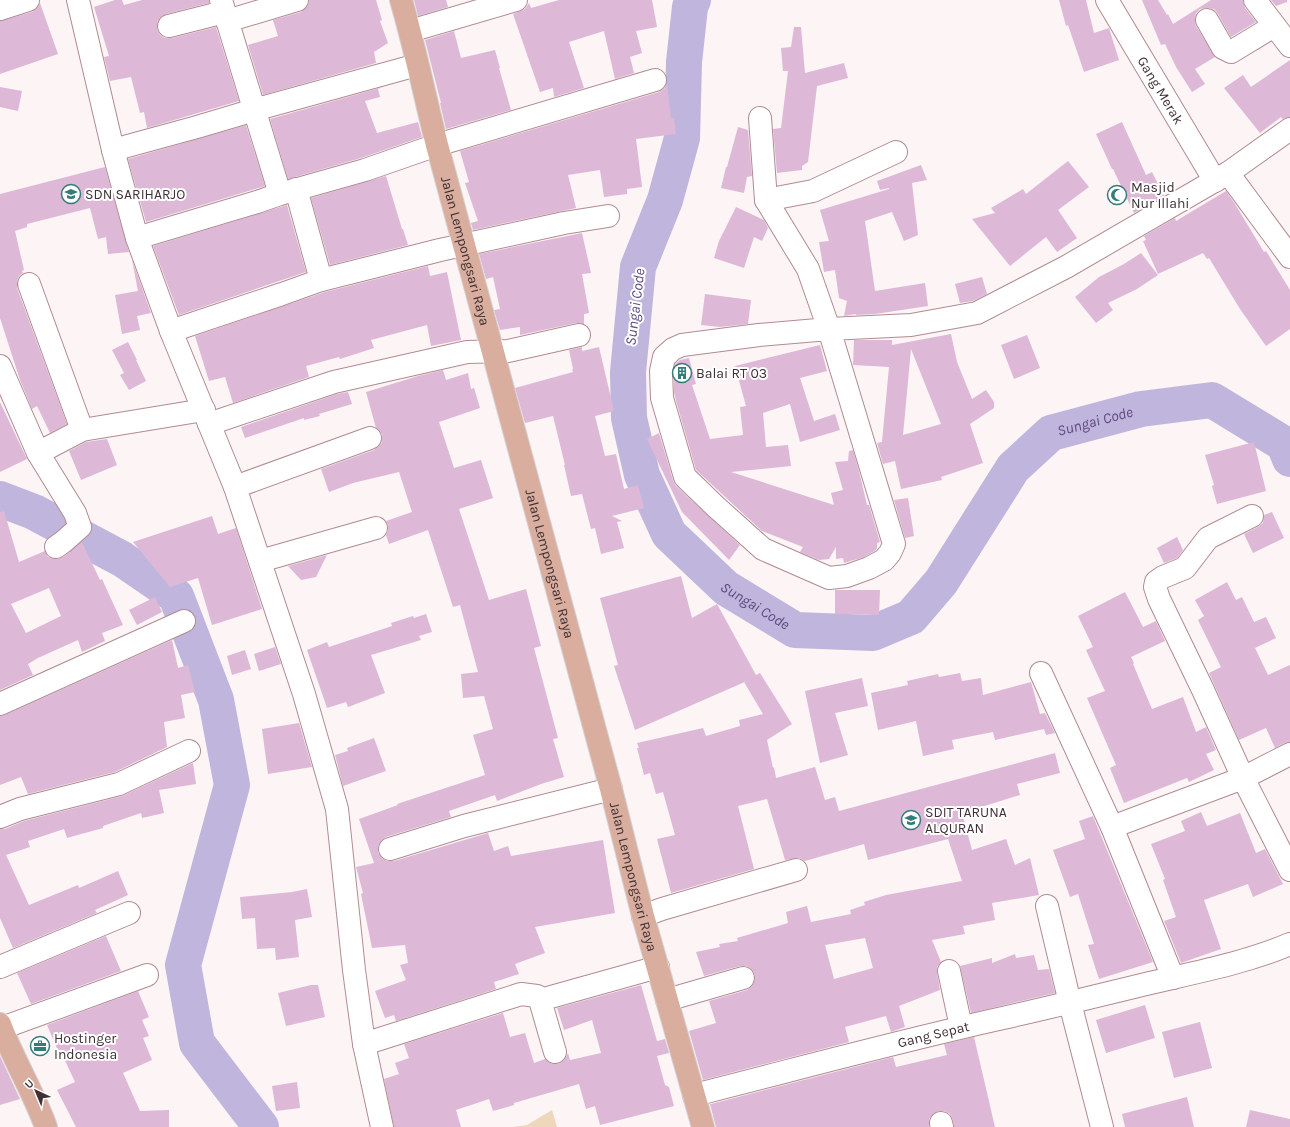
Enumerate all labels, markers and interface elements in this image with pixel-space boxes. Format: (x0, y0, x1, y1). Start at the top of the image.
street label: Gang Merak (1134, 53, 1188, 127)
street label: Jalan Lempongsari Raya (437, 174, 494, 327)
place label: Masjid Nur Illahi (1131, 179, 1190, 212)
school or university icon: SDN SARIHARJO (60, 183, 82, 205)
mosque icon: Masjid Nur Illahi (1106, 184, 1128, 206)
place label: SDN SARIHARJO (85, 186, 185, 203)
water label: Sungai Code (621, 267, 649, 347)
building icon: Balai RT 03 (671, 362, 693, 384)
place label: Balai RT 03 (696, 365, 767, 382)
water label: Sungai Code (1055, 403, 1135, 440)
street label: Jalan Lempongsari Raya (522, 487, 578, 640)
water label: Sungai Code (716, 578, 793, 634)
street label: Jalan Lempongsari Raya (606, 800, 661, 953)
place label: SDIT TARUNA ALQURAN (925, 804, 1007, 837)
school or university icon: SDIT TARUNA ALQURAN (900, 809, 922, 831)
street label: Gang Sepat (896, 1017, 971, 1051)
place label: Hostinger Indonesia (54, 1030, 117, 1063)
office icon: Hostinger Indonesia (29, 1035, 51, 1057)
north arrow (16, 1071, 56, 1111)
text: U (22, 1077, 37, 1091)

